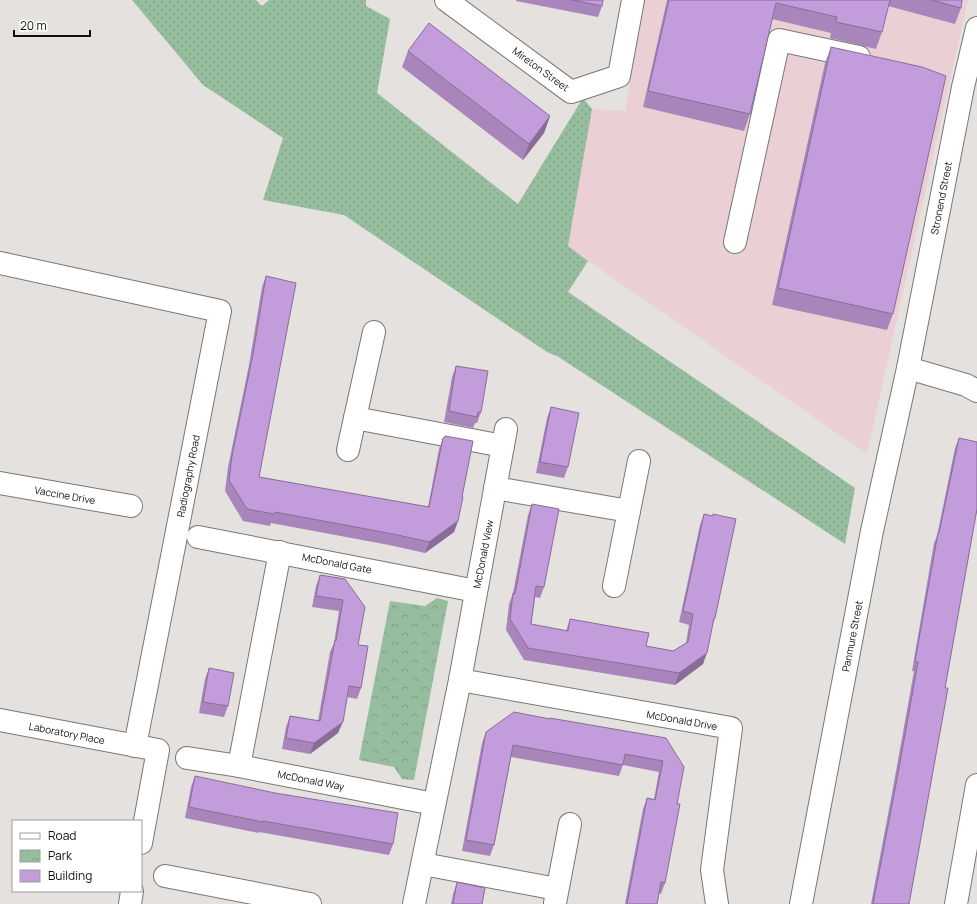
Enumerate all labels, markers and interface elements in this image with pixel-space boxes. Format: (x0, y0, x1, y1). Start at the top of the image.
scale bar (14, 12, 90, 38)
text: 20 m (20, 17, 47, 34)
street label: Mireton Street (510, 44, 572, 94)
street label: Stronend Street (927, 160, 955, 236)
street label: Radiography Road (173, 433, 203, 518)
street label: Vaccine Drive (34, 483, 97, 507)
street label: McDonald View (469, 518, 497, 590)
street label: McDonald Gate (301, 549, 373, 577)
street label: Panmure Street (838, 599, 866, 673)
street label: McDonald Drive (645, 707, 719, 733)
street label: Laboratory Place (28, 719, 106, 747)
street label: McDonald Way (276, 767, 346, 793)
legend (12, 820, 142, 892)
text: Road (48, 827, 76, 844)
text: Park (48, 847, 73, 864)
text: Building (48, 867, 92, 884)

